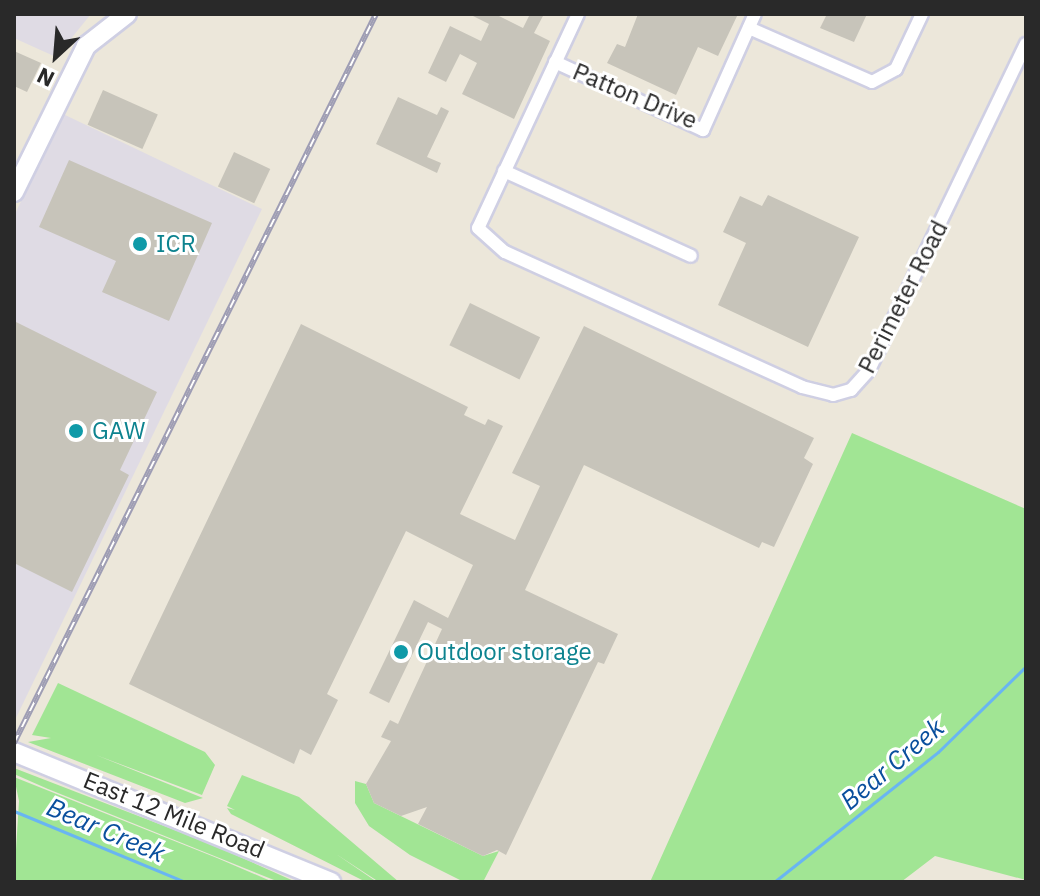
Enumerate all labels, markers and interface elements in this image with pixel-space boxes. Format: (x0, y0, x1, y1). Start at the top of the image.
north arrow (16, 16, 96, 96)
street label: Patton Drive (569, 57, 701, 135)
text: N (32, 61, 59, 95)
street label: Perimeter Road (852, 216, 954, 378)
place label: ICR (156, 230, 196, 258)
marker: ICR (131, 235, 149, 253)
place label: GAW (92, 417, 145, 445)
marker: GAW (67, 422, 85, 440)
place label: Outdoor storage (417, 638, 592, 666)
marker: Outdoor storage (392, 643, 410, 661)
water label: Bear Creek (834, 712, 950, 816)
street label: East 12 Mile Road (79, 766, 269, 864)
water label: Bear Creek (42, 791, 170, 869)

